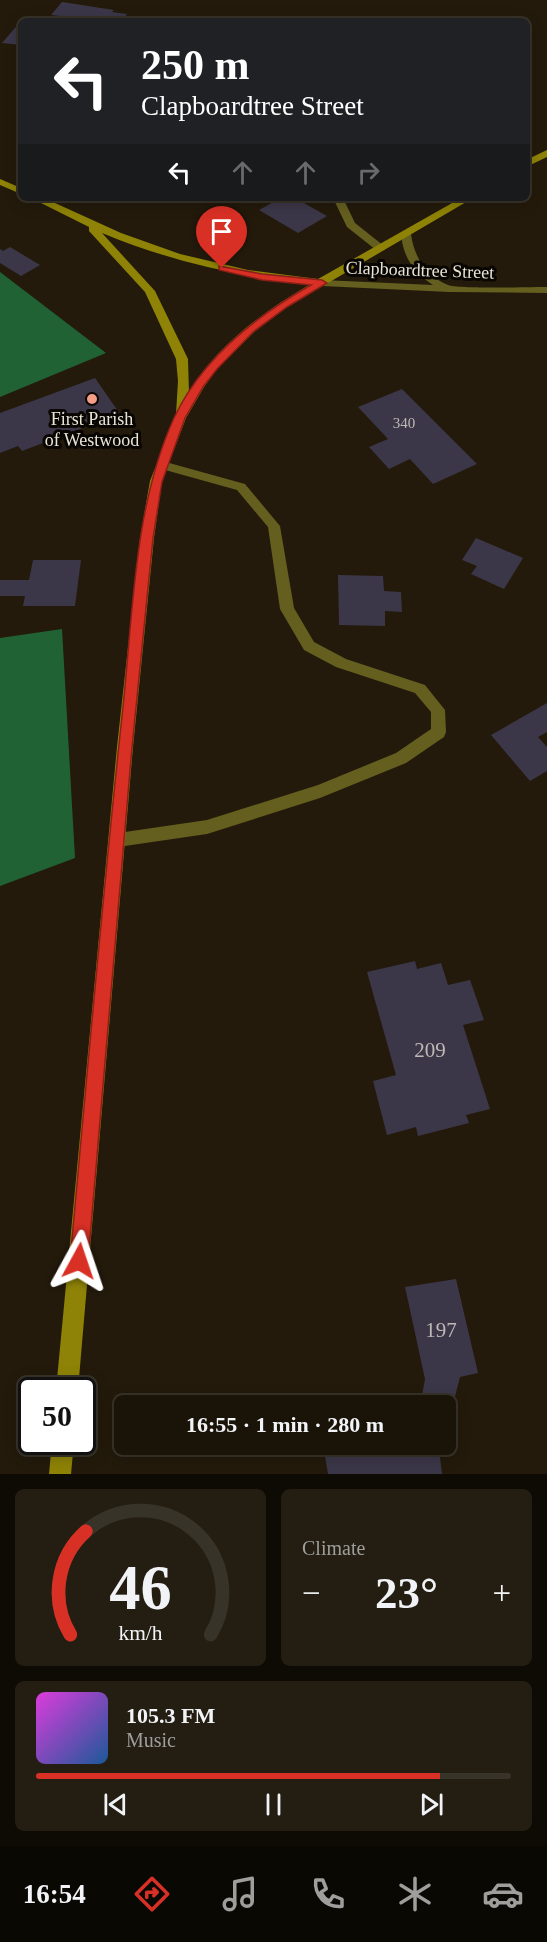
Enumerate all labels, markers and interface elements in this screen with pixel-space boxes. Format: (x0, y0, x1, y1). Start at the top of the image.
icon: left (42, 42, 120, 120)
text: 250 m (141, 42, 250, 88)
text: Clapboardtree Street (141, 91, 364, 121)
icon: left (163, 156, 196, 189)
icon: ahead (226, 156, 259, 189)
icon: ahead (289, 156, 322, 189)
icon: right (352, 156, 385, 189)
pin (196, 206, 247, 268)
icon: arrive (205, 215, 238, 248)
street label: Clapboardtree Street (345, 257, 495, 283)
marker: First Parish of Westwood (85, 392, 99, 406)
place label: First Parish of Westwood (45, 409, 139, 450)
house number: 340 (393, 415, 415, 431)
house number: 209 (414, 1038, 446, 1062)
position arrow (47, 1229, 111, 1293)
house number: 197 (425, 1318, 457, 1342)
speed limit sign: 50 (18, 1377, 96, 1455)
text: 16:55 · 1 min · 280 m (186, 1412, 384, 1437)
text: Climate (302, 1537, 365, 1559)
text: 46 (109, 1553, 172, 1622)
text: 23° (375, 1568, 438, 1618)
text: − (302, 1575, 321, 1611)
text: + (492, 1575, 511, 1611)
text: km/h (118, 1621, 163, 1645)
text: 105.3 FM (126, 1703, 215, 1728)
text: Music (126, 1729, 176, 1751)
icon: previous (99, 1788, 132, 1821)
icon: pause (257, 1788, 290, 1821)
icon: next (415, 1788, 448, 1821)
icon: directions (131, 1873, 173, 1915)
icon: music (219, 1873, 261, 1915)
icon: phone (307, 1873, 349, 1915)
icon: climate (394, 1873, 436, 1915)
icon: car (482, 1873, 524, 1915)
text: 16:54 (23, 1879, 86, 1909)

